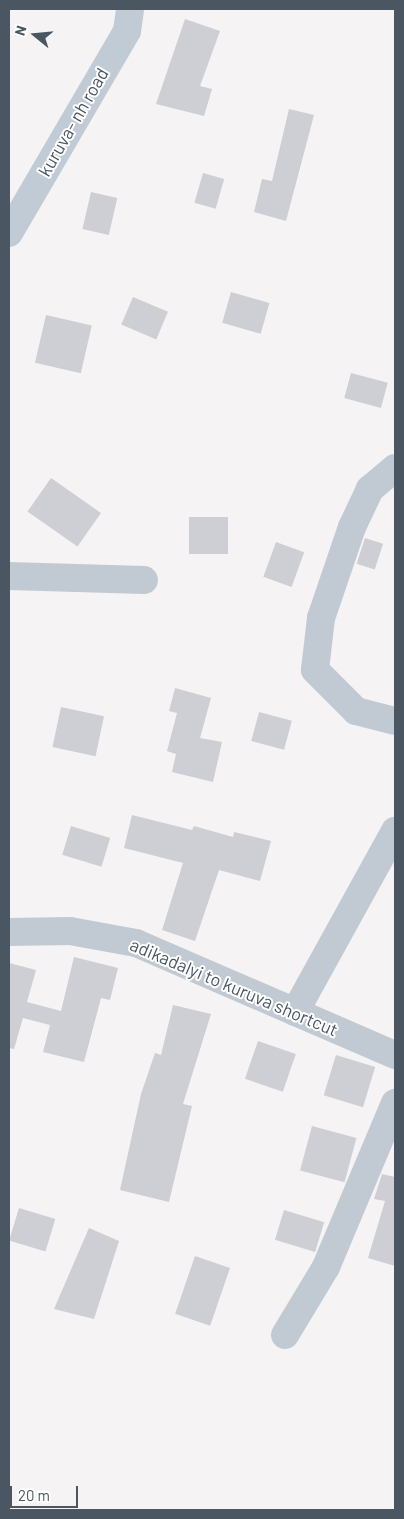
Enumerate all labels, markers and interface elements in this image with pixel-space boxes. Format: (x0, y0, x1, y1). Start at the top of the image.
north arrow (10, 10, 60, 60)
text: N (11, 24, 30, 37)
street label: kuruva- nh road (33, 64, 113, 180)
street label: adikadalyi to kuruva shortcut (127, 933, 341, 1041)
scale bar (12, 1476, 80, 1508)
text: 20 m (18, 1486, 50, 1504)

